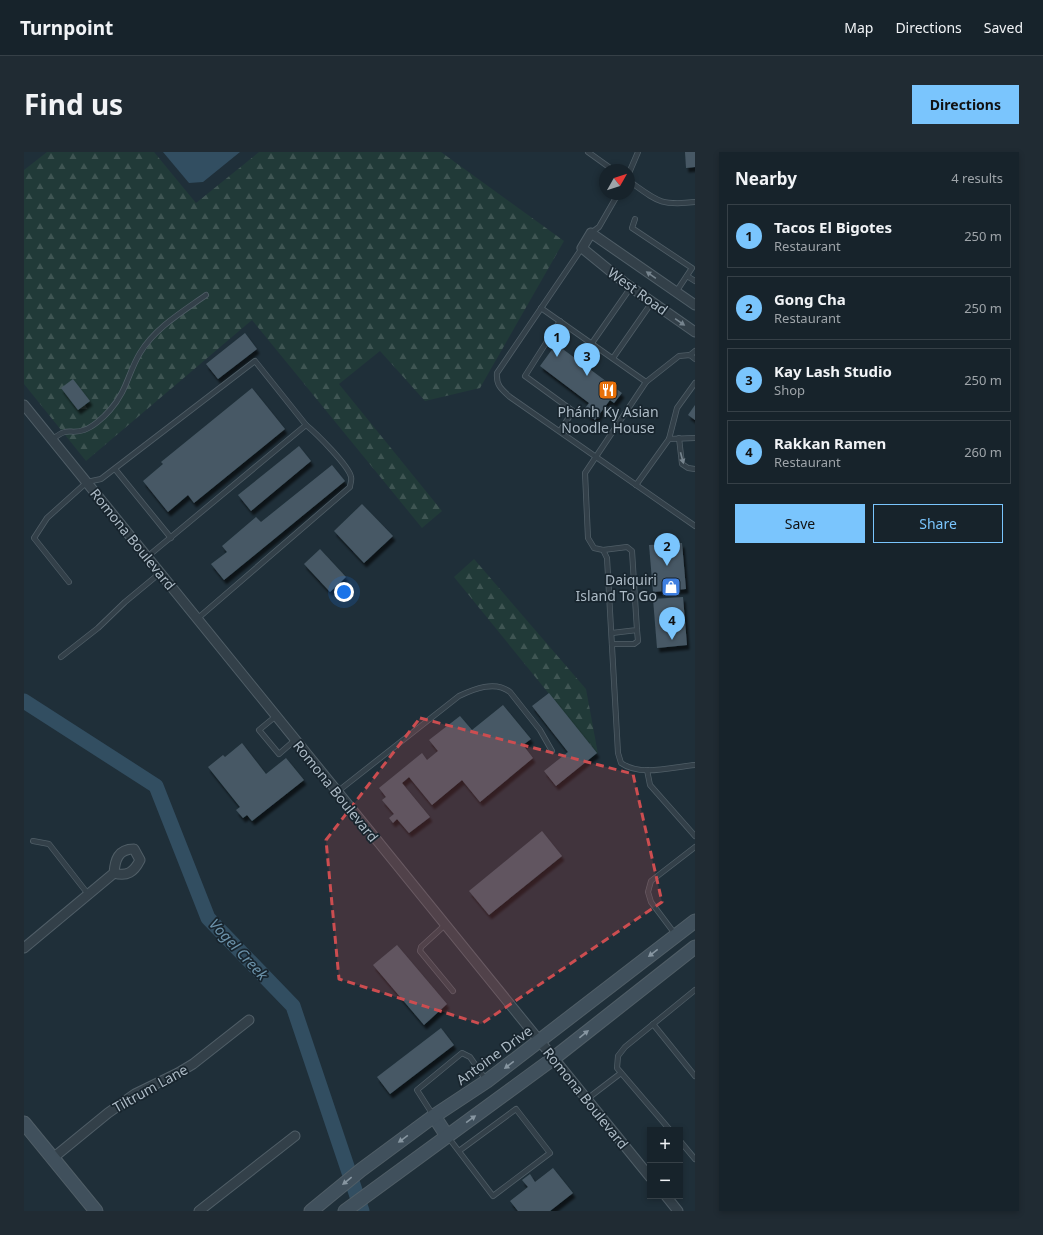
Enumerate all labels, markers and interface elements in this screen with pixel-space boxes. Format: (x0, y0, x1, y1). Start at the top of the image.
text: Turnpoint (20, 15, 113, 41)
text: Map (844, 18, 873, 37)
text: Directions (895, 18, 962, 37)
text: Saved (984, 18, 1023, 37)
text: Find us (24, 85, 123, 123)
button: Directions (912, 85, 1019, 124)
north arrow (599, 164, 635, 200)
text: Nearby (735, 167, 797, 190)
text: 4 results (951, 169, 1003, 187)
text: Tacos El Bigotes (774, 217, 892, 237)
text: 1 (745, 227, 753, 245)
text: 250 m (964, 227, 1002, 245)
text: Restaurant (774, 237, 841, 255)
street label: West Road (604, 263, 672, 319)
one-way arrow (646, 271, 657, 279)
text: Gong Cha (774, 289, 846, 309)
text: 2 (745, 299, 753, 317)
text: 250 m (964, 299, 1002, 317)
text: Restaurant (774, 309, 841, 327)
one-way arrow (675, 318, 686, 326)
pin: 1 (544, 324, 570, 357)
pin: 3 (574, 343, 600, 376)
text: Kay Lash Studio (774, 361, 892, 381)
text: 3 (745, 371, 753, 389)
text: 250 m (964, 371, 1002, 389)
restaurant icon: Phánh Ky Asian Noodle House (597, 379, 619, 401)
text: Shop (774, 381, 805, 399)
place label: Phánh Ky Asian Noodle House (557, 402, 659, 437)
text: Rakkan Ramen (774, 433, 886, 453)
text: 4 (745, 443, 753, 461)
text: 260 m (964, 443, 1002, 461)
one-way arrow (679, 452, 685, 465)
text: Restaurant (774, 453, 841, 471)
street label: Romona Boulevard (86, 484, 180, 594)
button: Save (735, 504, 865, 543)
button: Share (873, 504, 1003, 543)
pin: 2 (654, 533, 680, 566)
place label: Daiquiri Island To Go (576, 570, 657, 605)
shop icon: Daiquiri Island To Go (660, 576, 682, 598)
your location (334, 582, 354, 602)
pin: 4 (659, 607, 685, 640)
street label: Romona Boulevard (289, 736, 383, 846)
water label: Vogel Creek (205, 914, 273, 984)
one-way arrow (647, 948, 658, 957)
street label: Antoine Drive (452, 1021, 536, 1089)
one-way arrow (579, 1030, 590, 1038)
street label: Romona Boulevard (539, 1043, 633, 1153)
street label: Tiltrum Lane (109, 1060, 191, 1116)
one-way arrow (504, 1061, 515, 1069)
one-way arrow (466, 1115, 476, 1123)
map controls (647, 1127, 683, 1199)
button: + (647, 1127, 683, 1163)
one-way arrow (397, 1135, 408, 1143)
button: − (647, 1163, 683, 1199)
one-way arrow (341, 1177, 352, 1185)

